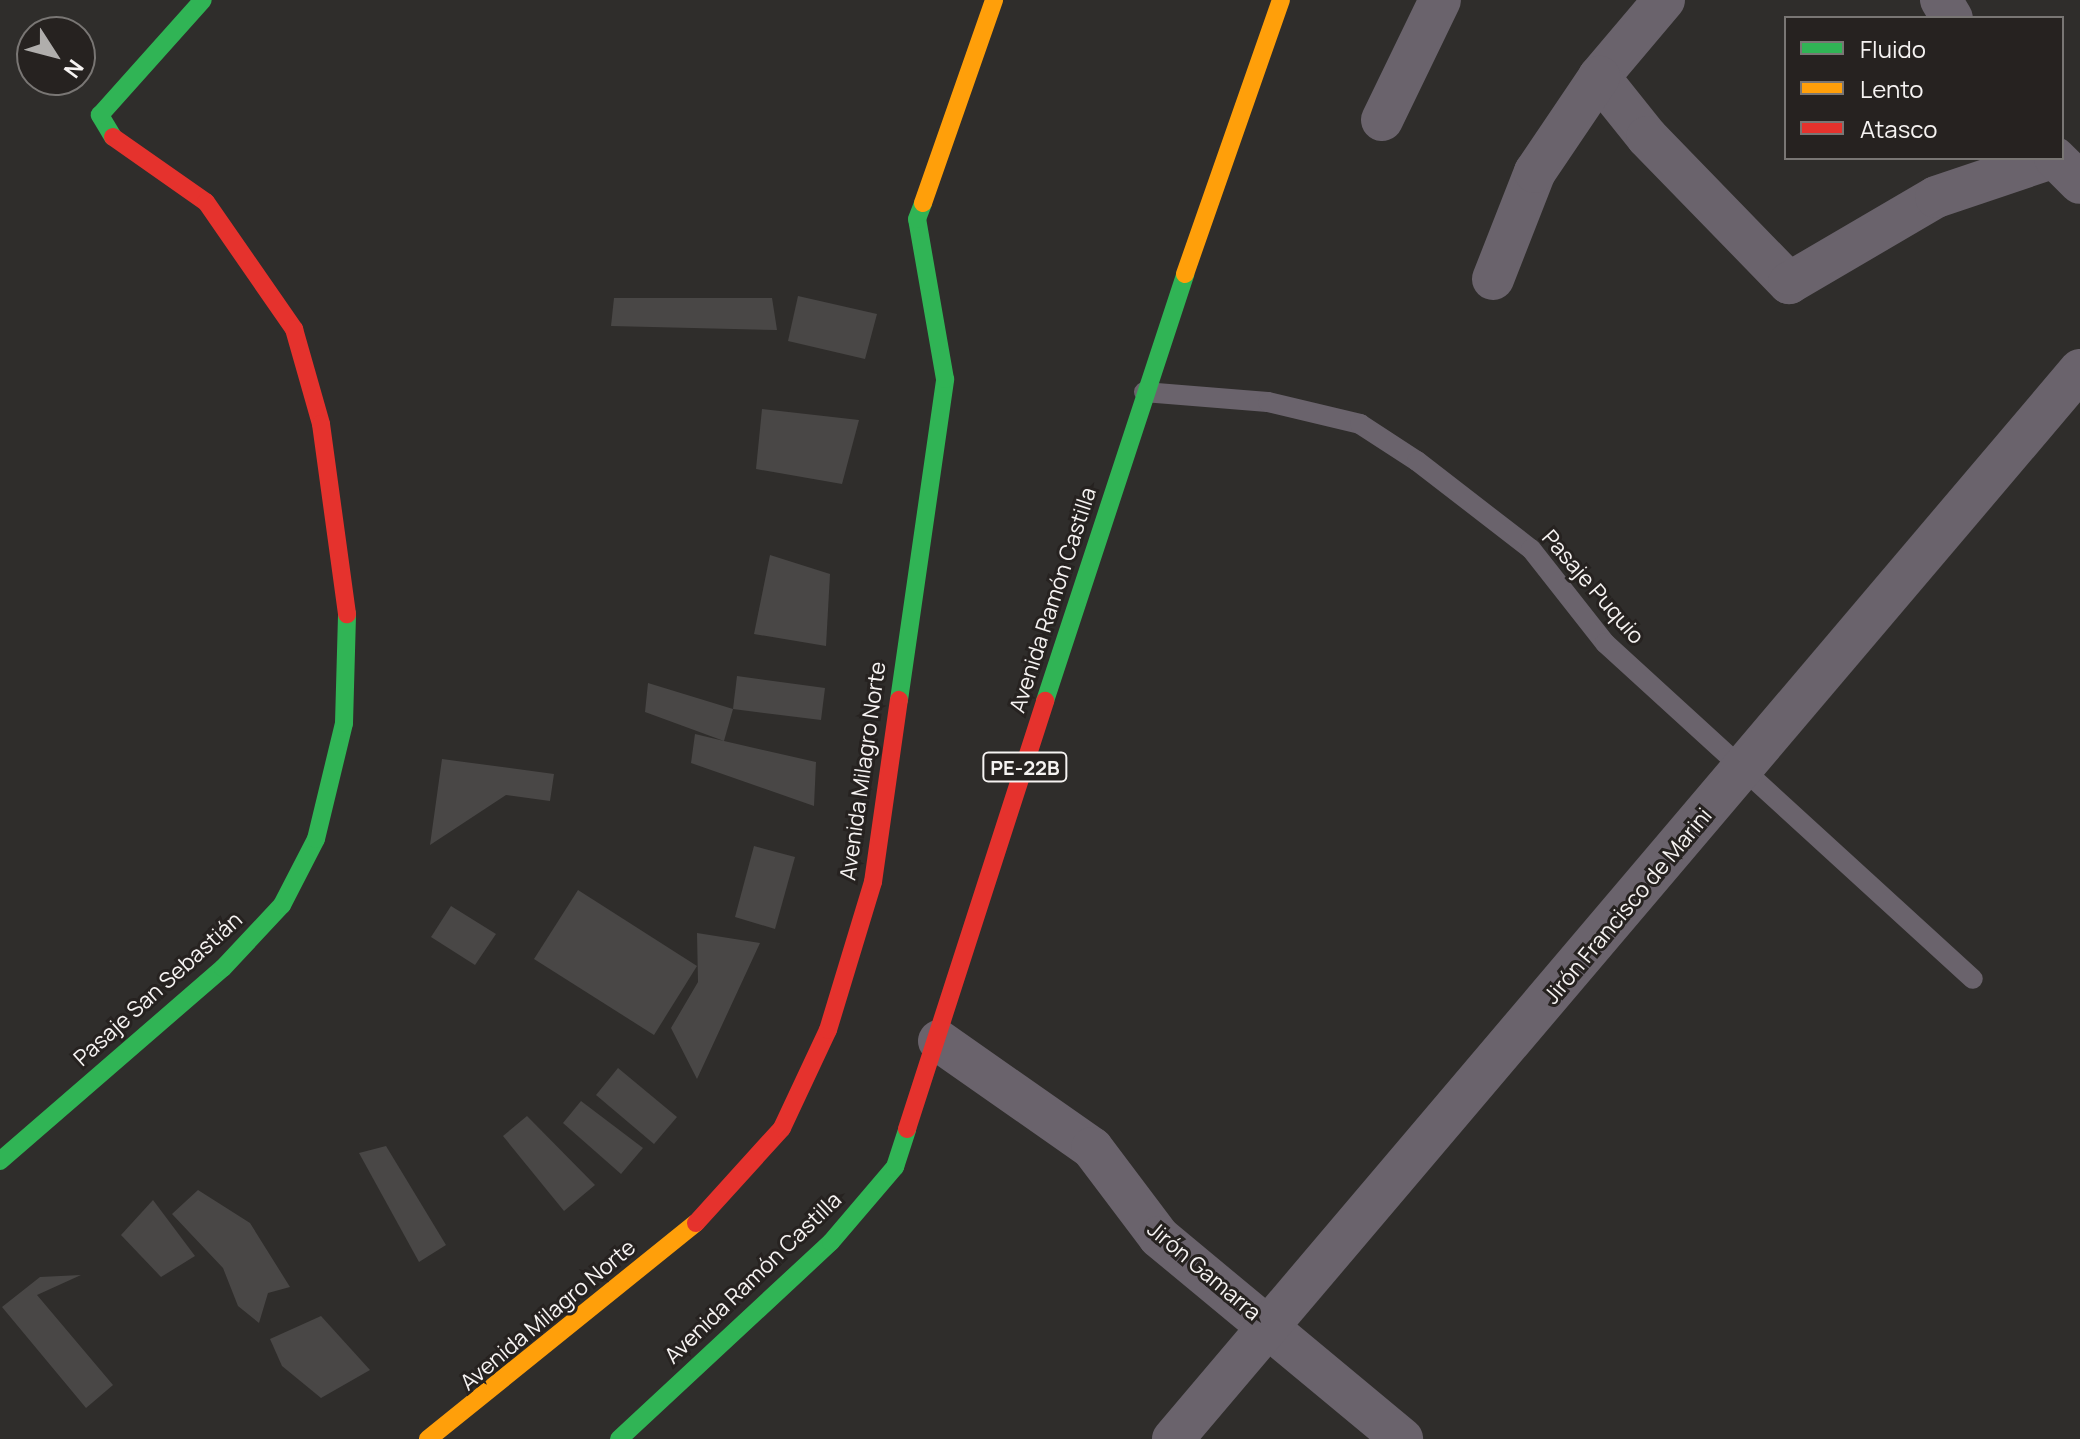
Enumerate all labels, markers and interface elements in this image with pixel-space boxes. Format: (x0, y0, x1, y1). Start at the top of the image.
north arrow (16, 16, 96, 96)
legend (1784, 16, 2064, 160)
text: Fluido (1860, 32, 1926, 65)
text: N (57, 54, 91, 84)
text: Lento (1860, 72, 1924, 105)
text: Atasco (1860, 112, 1937, 145)
street label: Avenida Ramón Castilla (1004, 484, 1102, 716)
street label: Pasaje Puquio (1536, 525, 1650, 649)
street label: Avenida Milagro Norte (835, 660, 891, 882)
road number: PE-22B (981, 751, 1069, 783)
street label: Jirón Francisco de Marini (1538, 803, 1718, 1009)
street label: Pasaje San Sebastián (68, 907, 248, 1071)
street label: Avenida Ramón Castilla (659, 1187, 847, 1369)
street label: Jirón Gamarra (1142, 1216, 1266, 1326)
street label: Avenida Milagro Norte (455, 1234, 641, 1396)

